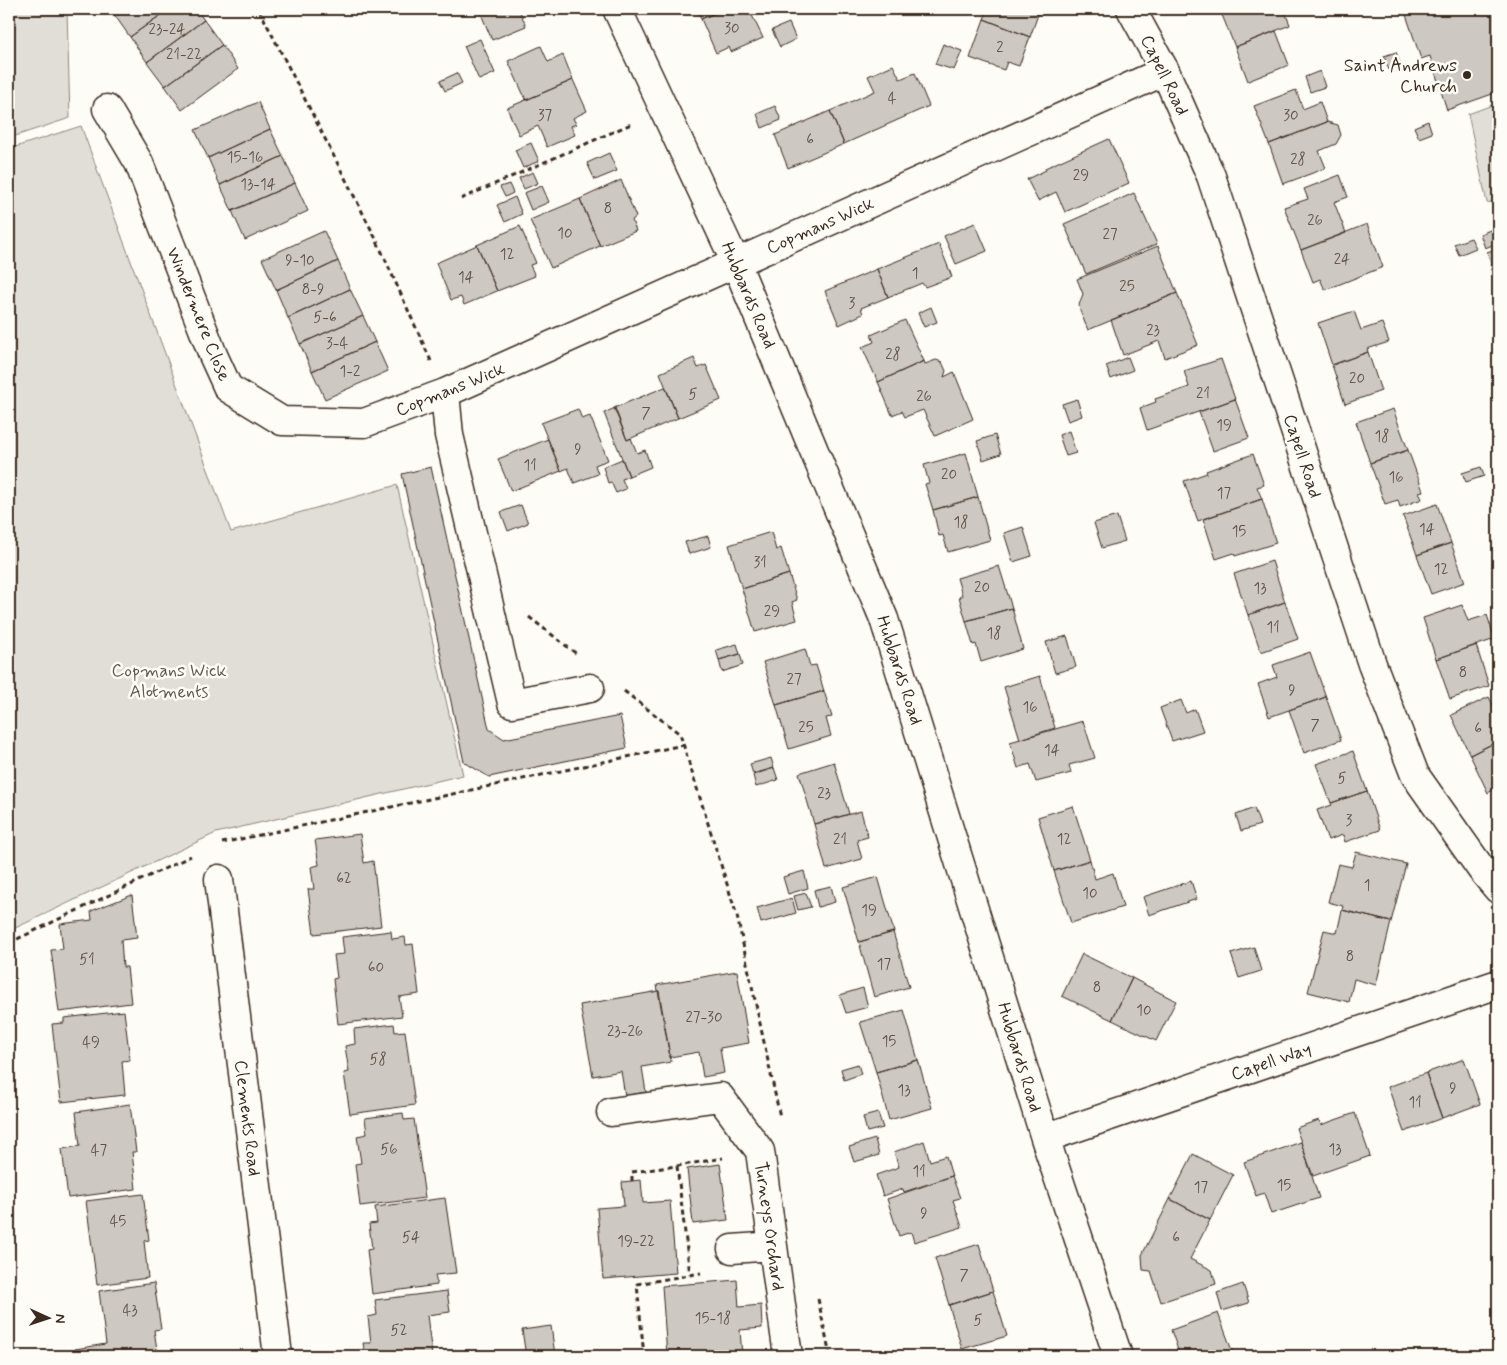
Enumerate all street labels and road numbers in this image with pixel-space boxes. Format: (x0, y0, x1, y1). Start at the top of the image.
street label: Capell Road (1134, 31, 1194, 120)
street label: Copmans Wick (763, 192, 878, 260)
street label: Hubbards Road (715, 238, 781, 352)
street label: Windermere Close (160, 244, 236, 385)
street label: Copmans Wick (392, 357, 508, 423)
street label: Capell Road (1277, 411, 1327, 501)
street label: Hubbards Road (870, 613, 928, 728)
street label: Hubbards Road (991, 999, 1047, 1115)
street label: Capell Way (1228, 1037, 1315, 1087)
street label: Clements Road (228, 1059, 266, 1178)
street label: Turneys Orchard (748, 1160, 790, 1292)

